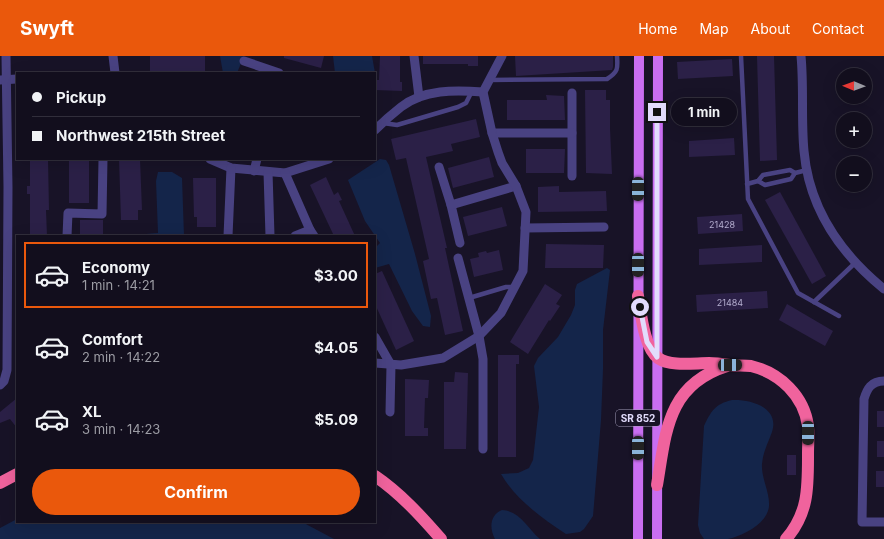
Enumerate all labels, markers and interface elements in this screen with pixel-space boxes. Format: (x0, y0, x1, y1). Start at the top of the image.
text: Swyft (20, 17, 74, 40)
text: Home (638, 20, 677, 37)
text: Map (699, 20, 729, 37)
text: About (751, 20, 790, 37)
text: Contact (812, 20, 864, 37)
north arrow (836, 68, 872, 104)
map controls (836, 68, 872, 192)
text: Pickup (56, 88, 106, 107)
callout: 1 min (671, 98, 737, 126)
route end (648, 103, 666, 121)
text: 1 min (688, 104, 720, 120)
button: + (836, 112, 872, 148)
text: Northwest 215th Street (56, 126, 225, 145)
button: − (836, 156, 872, 192)
car (632, 177, 644, 201)
house number: 21428 (709, 219, 735, 230)
car (632, 253, 644, 277)
icon: car (34, 257, 70, 293)
text: Economy (82, 258, 150, 277)
text: $3.00 (314, 266, 358, 285)
text: 1 min · 14:21 (82, 277, 155, 293)
house number: 21484 (717, 297, 743, 308)
route start (631, 298, 649, 316)
icon: car (34, 329, 70, 365)
text: Comfort (82, 330, 143, 349)
text: $4.05 (314, 338, 358, 357)
text: 2 min · 14:22 (82, 349, 160, 365)
car (718, 359, 742, 371)
icon: car (34, 401, 70, 437)
text: XL (82, 402, 102, 421)
text: $5.09 (315, 410, 358, 429)
road number: SR 852 (616, 410, 660, 426)
text: 3 min · 14:23 (82, 421, 160, 437)
car (802, 421, 814, 445)
car (632, 436, 644, 460)
button: Confirm (32, 469, 360, 515)

